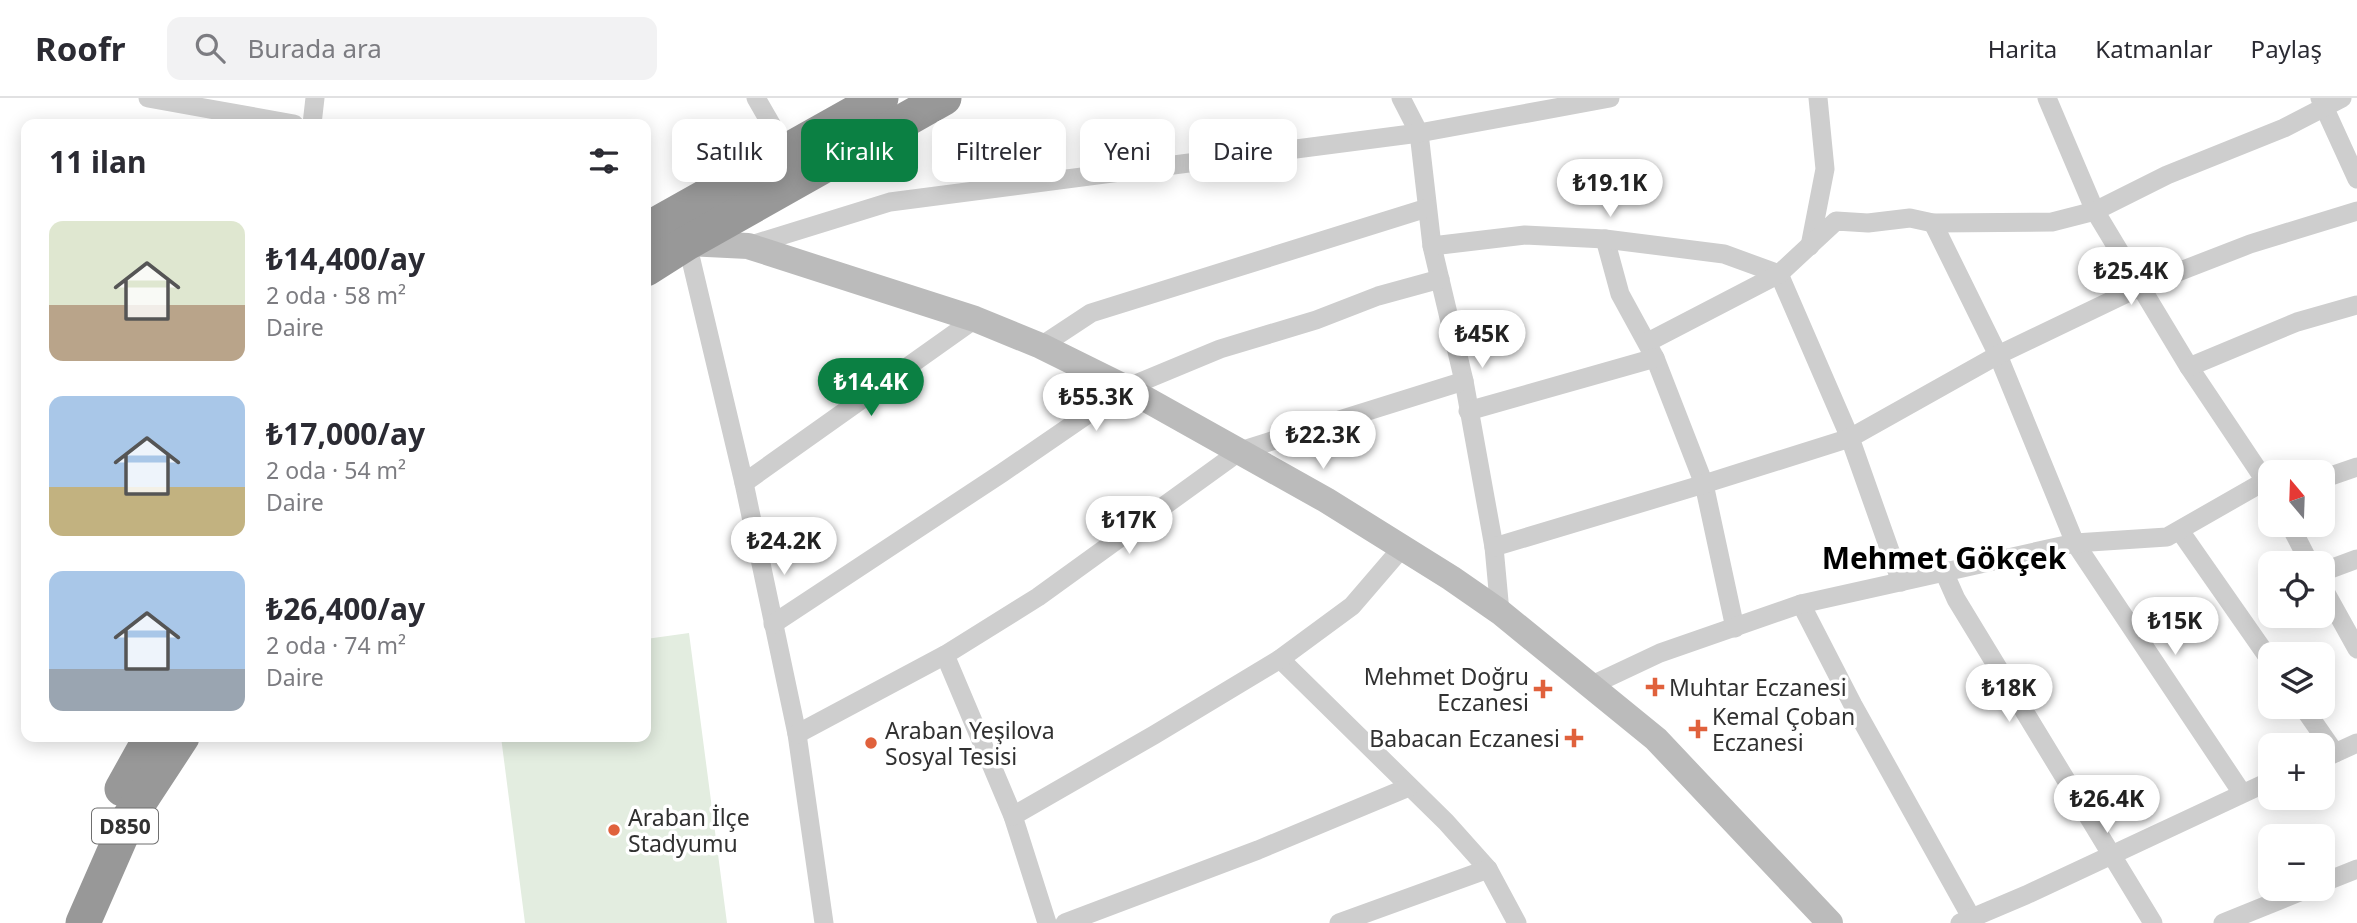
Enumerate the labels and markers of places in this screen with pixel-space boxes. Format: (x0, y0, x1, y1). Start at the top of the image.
pin: ₺19.1K (1553, 159, 1667, 219)
pin: ₺25.4K (2074, 248, 2188, 307)
pin: ₺45K (1441, 310, 1523, 370)
pin: ₺14.4K (814, 358, 928, 418)
pin: ₺55.3K (1039, 374, 1153, 433)
pin: ₺22.3K (1266, 412, 1380, 471)
pin: ₺17K (1088, 496, 1170, 556)
pin: ₺24.2K (727, 518, 841, 577)
pin: ₺15K (2134, 598, 2216, 657)
place label: Mehmet Doğru Eczanesi (1364, 660, 1529, 718)
pin: ₺18K (1968, 664, 2050, 724)
place label: Muhtar Eczanesi (1669, 671, 1847, 703)
marker: Muhtar Eczanesi (1647, 679, 1663, 695)
marker: Mehmet Doğru Eczanesi (1535, 681, 1551, 697)
place label: Kemal Çoban Eczanesi (1712, 700, 1855, 758)
place label: Araban Yeşilova Sosyal Tesisi (885, 714, 1055, 772)
marker: Kemal Çoban Eczanesi (1690, 721, 1706, 737)
place label: Babacan Eczanesi (1369, 722, 1560, 754)
marker: Babacan Eczanesi (1566, 730, 1582, 746)
marker: Araban Yeşilova Sosyal Tesisi (863, 735, 879, 751)
pin: ₺26.4K (2050, 776, 2164, 835)
place label: Araban İlçe Stadyumu (628, 801, 750, 859)
marker: Araban İlçe Stadyumu (606, 822, 622, 838)

